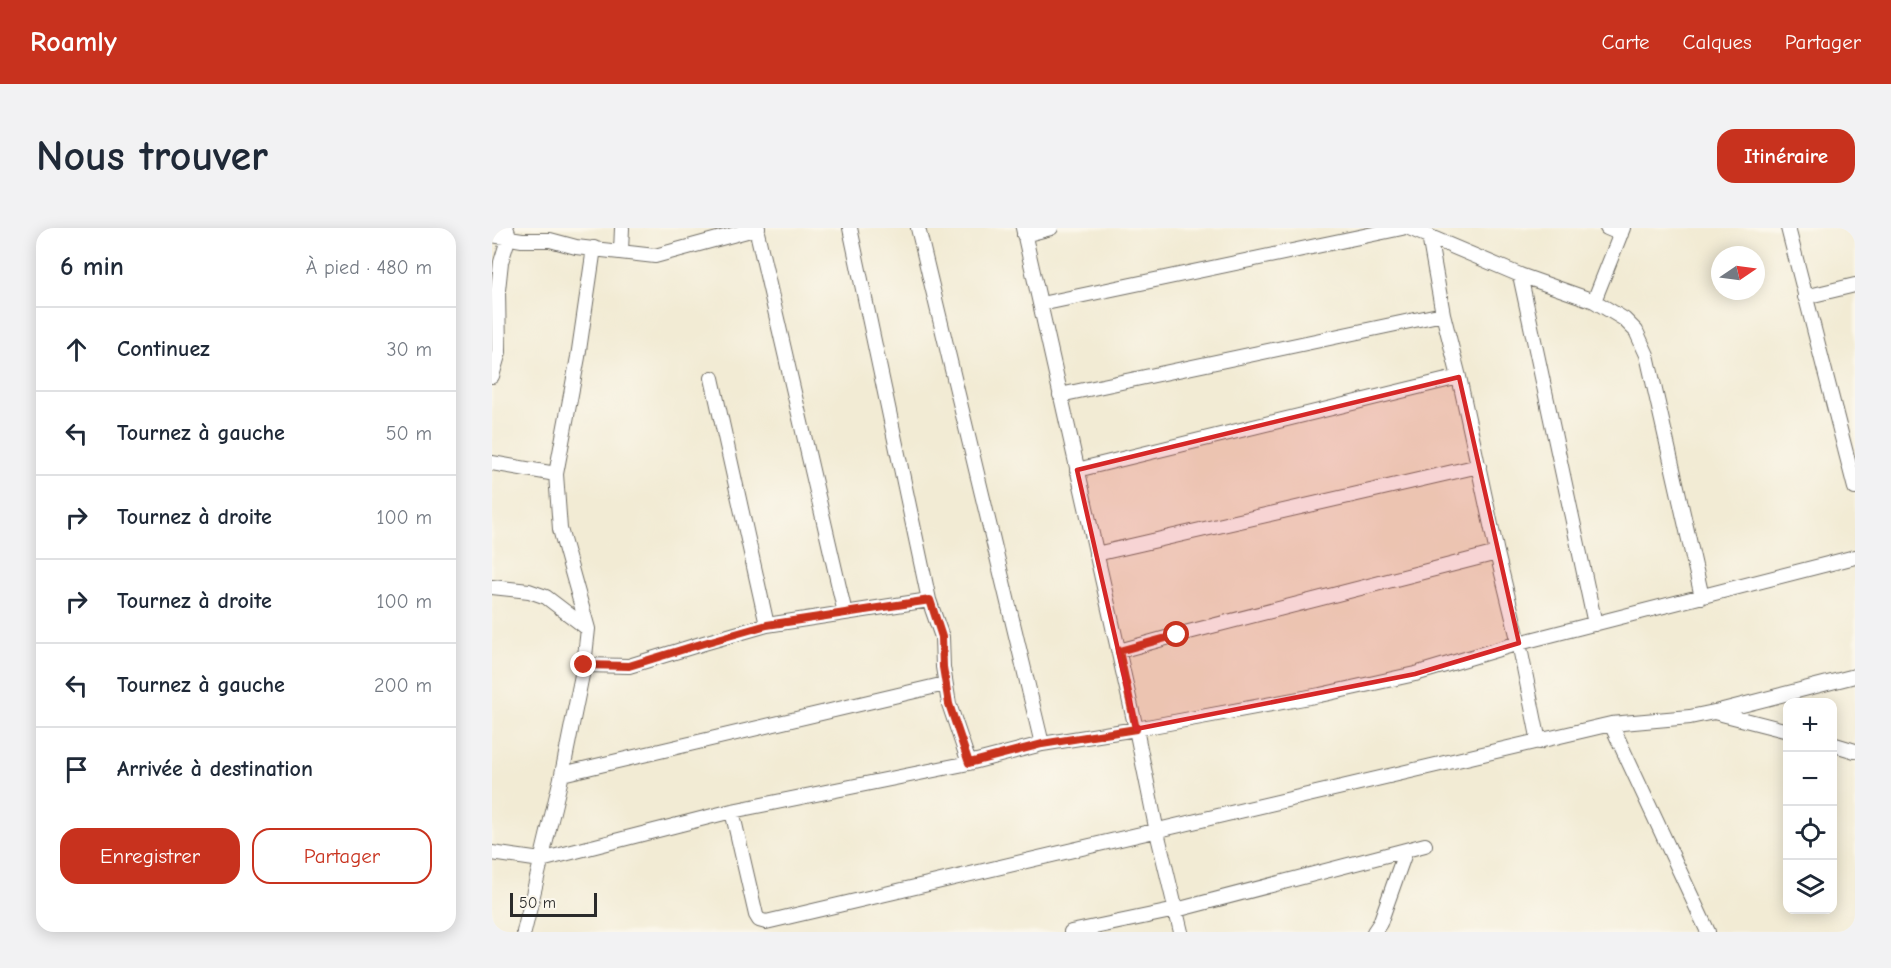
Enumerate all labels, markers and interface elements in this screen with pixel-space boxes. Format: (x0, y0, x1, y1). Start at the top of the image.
text: Roamly (30, 26, 117, 58)
text: Carte (1602, 30, 1650, 54)
text: Calques (1683, 30, 1752, 54)
text: Partager (1785, 30, 1861, 54)
button: Itinéraire (1717, 129, 1855, 183)
text: Nous trouver (36, 132, 268, 181)
north arrow (1711, 246, 1765, 300)
text: 6 min (60, 252, 124, 282)
text: À pied · 480 m (306, 256, 432, 279)
icon: ahead (60, 333, 93, 366)
text: Continuez (117, 336, 210, 362)
text: 30 m (386, 338, 432, 361)
icon: left (60, 417, 93, 450)
text: Tournez à gauche (117, 420, 285, 446)
text: 50 m (386, 422, 432, 445)
icon: right (60, 501, 93, 534)
text: Tournez à droite (117, 504, 272, 530)
text: 100 m (377, 506, 432, 529)
icon: right (60, 585, 93, 618)
text: Tournez à droite (117, 588, 272, 614)
text: 100 m (377, 590, 432, 613)
route start (1163, 621, 1189, 647)
route end (570, 651, 596, 677)
icon: left (60, 669, 93, 702)
text: Tournez à gauche (117, 672, 285, 698)
text: 200 m (374, 674, 432, 697)
map controls (1783, 698, 1837, 914)
button: + (1783, 698, 1837, 752)
button: − (1783, 752, 1837, 806)
icon: arrive (60, 753, 93, 786)
text: Arrivée à destination (117, 756, 313, 782)
button: locate (1783, 806, 1837, 860)
button: Enregistrer (60, 828, 240, 884)
button: Partager (252, 828, 432, 884)
button: layers (1783, 860, 1837, 914)
scale bar (510, 890, 597, 918)
text: 50 m (519, 894, 556, 912)

